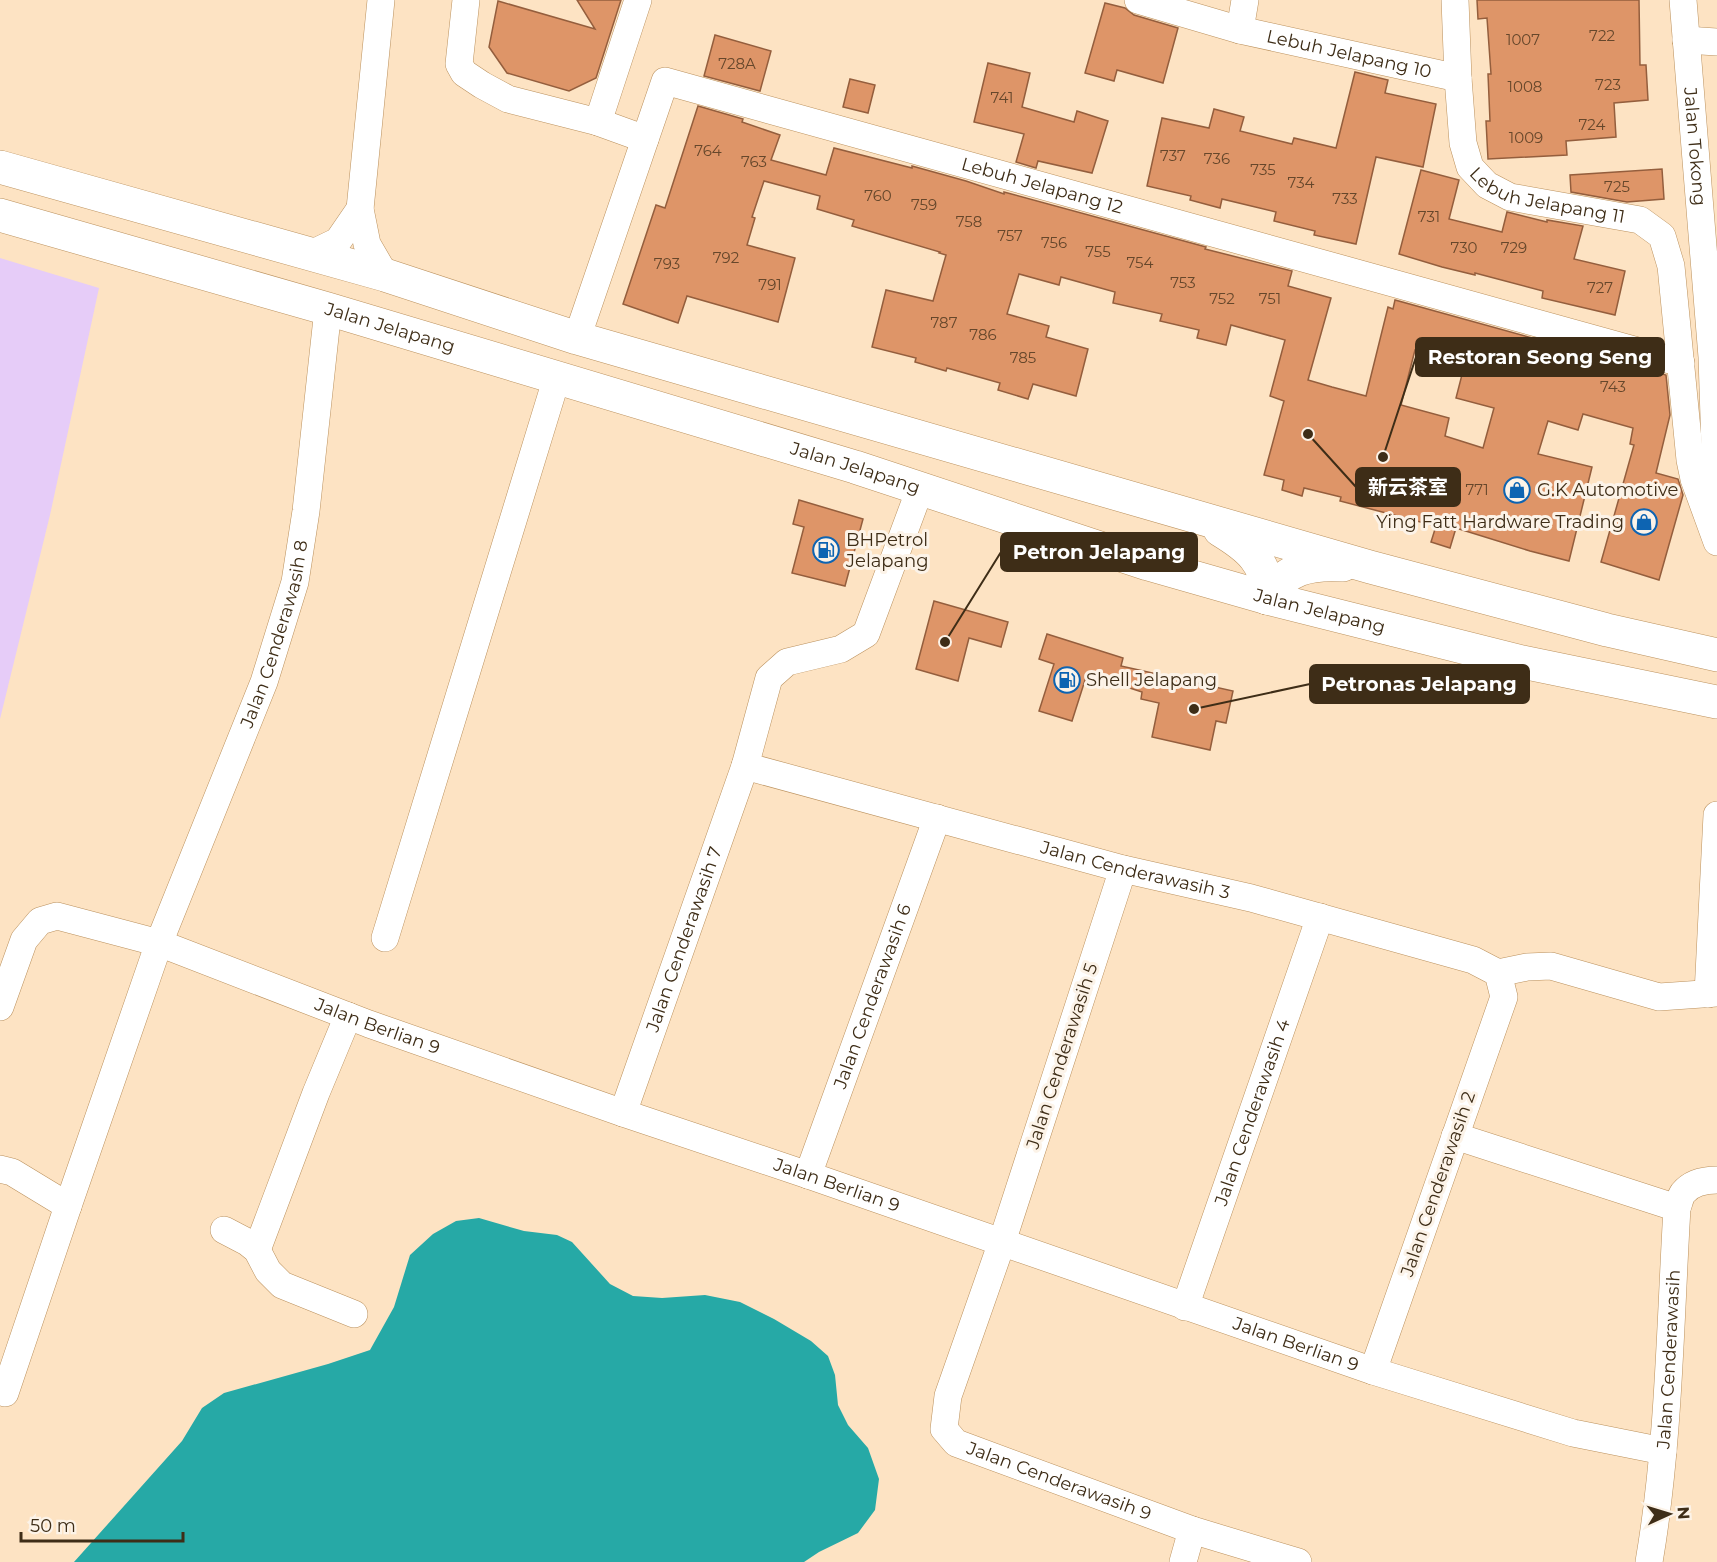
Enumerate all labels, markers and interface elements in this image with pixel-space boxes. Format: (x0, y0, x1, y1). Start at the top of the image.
street label: Lebuh Jelapang 10 (1264, 25, 1434, 83)
house number: 722 (1589, 26, 1615, 45)
house number: 1007 (1506, 30, 1540, 49)
house number: 728A (718, 54, 756, 73)
house number: 723 (1595, 75, 1621, 94)
house number: 1008 (1508, 77, 1542, 96)
street label: Jalan Tokong (1679, 85, 1711, 207)
house number: 741 (991, 88, 1013, 107)
house number: 724 (1579, 115, 1606, 134)
house number: 1009 (1509, 128, 1543, 147)
house number: 764 (694, 141, 722, 160)
house number: 737 (1160, 146, 1186, 165)
house number: 736 (1204, 149, 1230, 168)
house number: 763 (741, 152, 767, 171)
street label: Lebuh Jelapang 12 (959, 153, 1125, 219)
house number: 735 (1250, 160, 1276, 179)
street label: Lebuh Jelapang 11 (1465, 163, 1627, 228)
house number: 734 (1287, 173, 1315, 192)
house number: 725 (1604, 177, 1630, 196)
house number: 760 (864, 186, 892, 205)
house number: 733 (1332, 189, 1358, 208)
house number: 759 (911, 195, 937, 214)
house number: 731 (1418, 207, 1440, 226)
house number: 758 (956, 212, 982, 231)
house number: 757 (997, 226, 1023, 245)
house number: 756 (1041, 233, 1067, 252)
house number: 730 (1450, 238, 1478, 257)
house number: 729 (1501, 238, 1527, 257)
house number: 755 (1085, 242, 1111, 261)
house number: 792 (713, 248, 739, 267)
house number: 754 (1127, 253, 1154, 272)
house number: 793 (654, 254, 680, 273)
house number: 753 (1170, 273, 1196, 292)
house number: 791 (758, 275, 782, 294)
house number: 727 (1587, 278, 1613, 297)
house number: 752 (1209, 289, 1235, 308)
house number: 751 (1259, 289, 1281, 308)
street label: Jalan Jelapang (321, 297, 458, 357)
house number: 787 (931, 313, 958, 332)
house number: 786 (969, 325, 997, 344)
callout: Restoran Seong Seng (1416, 338, 1664, 376)
text: Restoran Seong Seng (1428, 345, 1652, 369)
house number: 785 (1010, 348, 1036, 367)
house number: 743 (1600, 377, 1626, 396)
street label: Jalan Jelapang (787, 437, 923, 499)
callout: 新云茶室 (1356, 468, 1460, 506)
text: 新云茶室 (1368, 475, 1448, 499)
shop icon: G.K Automotive (1502, 475, 1532, 505)
place label: G.K Automotive (1537, 479, 1679, 501)
house number: 771 (1465, 480, 1489, 499)
shop icon: Ying Fatt Hardware Trading (1629, 507, 1659, 537)
place label: Ying Fatt Hardware Trading (1376, 511, 1624, 533)
place label: BHPetrol Jelapang (845, 529, 929, 572)
callout: Petron Jelapang (1001, 533, 1197, 571)
fuel station icon: BHPetrol Jelapang (811, 535, 841, 565)
street label: Jalan Cenderawasih 8 (235, 538, 312, 732)
text: Petron Jelapang (1013, 540, 1185, 564)
street label: Jalan Jelapang (1250, 584, 1388, 638)
fuel station icon: Shell Jelapang (1052, 665, 1082, 695)
callout: Petronas Jelapang (1310, 665, 1529, 703)
place label: Shell Jelapang (1086, 669, 1217, 691)
text: Petronas Jelapang (1321, 672, 1517, 696)
street label: Jalan Cenderawasih 3 (1037, 836, 1232, 904)
street label: Jalan Cenderawasih 7 (641, 844, 727, 1036)
street label: Jalan Cenderawasih 6 (829, 901, 916, 1093)
street label: Jalan Cenderawasih 5 (1021, 960, 1102, 1153)
street label: Jalan Berlian 9 (311, 993, 443, 1059)
street label: Jalan Cenderawasih 4 (1210, 1016, 1295, 1209)
street label: Jalan Cenderawasih 2 (1396, 1089, 1480, 1280)
street label: Jalan Berlian 9 (770, 1153, 903, 1217)
street label: Jalan Cenderawasih (1652, 1269, 1685, 1451)
street label: Jalan Berlian 9 (1229, 1312, 1362, 1376)
street label: Jalan Cenderawasih 9 (963, 1437, 1155, 1525)
north arrow (1639, 1484, 1699, 1544)
scale bar (21, 1505, 183, 1543)
text: N (1674, 1506, 1693, 1520)
text: 50 m (30, 1515, 76, 1537)

